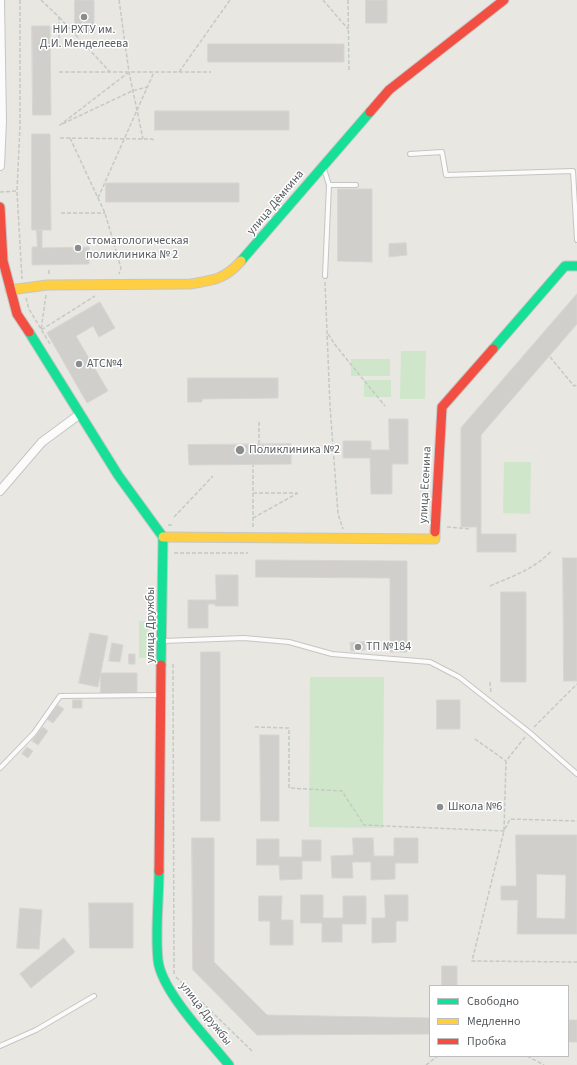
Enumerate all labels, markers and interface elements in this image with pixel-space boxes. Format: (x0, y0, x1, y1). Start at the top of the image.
marker: НИ РХТУ им. Д.И. Менделеева (79, 12, 89, 22)
place label: НИ РХТУ им. Д.И. Менделеева (40, 23, 128, 51)
street label: улица Дёмкина (245, 167, 307, 239)
place label: стоматологическая поликлиника № 2 (86, 234, 189, 262)
marker: стоматологическая поликлиника № 2 (73, 243, 83, 253)
place label: АТС№4 (87, 357, 123, 371)
marker: АТС№4 (74, 359, 84, 369)
place label: Поликлиника №2 (249, 443, 340, 457)
marker: Поликлиника №2 (234, 444, 246, 456)
street label: улица Есенина (417, 446, 435, 524)
street label: улица Дружбы (144, 587, 158, 663)
place label: ТП №184 (366, 640, 411, 654)
marker: ТП №184 (353, 642, 363, 652)
place label: Школа №6 (448, 800, 502, 814)
marker: Школа №6 (435, 802, 445, 812)
street label: улица Дружбы (176, 979, 234, 1049)
legend (429, 985, 569, 1057)
text: Свободно (467, 993, 519, 1010)
text: Медленно (467, 1013, 521, 1030)
text: Пробка (467, 1033, 506, 1050)

